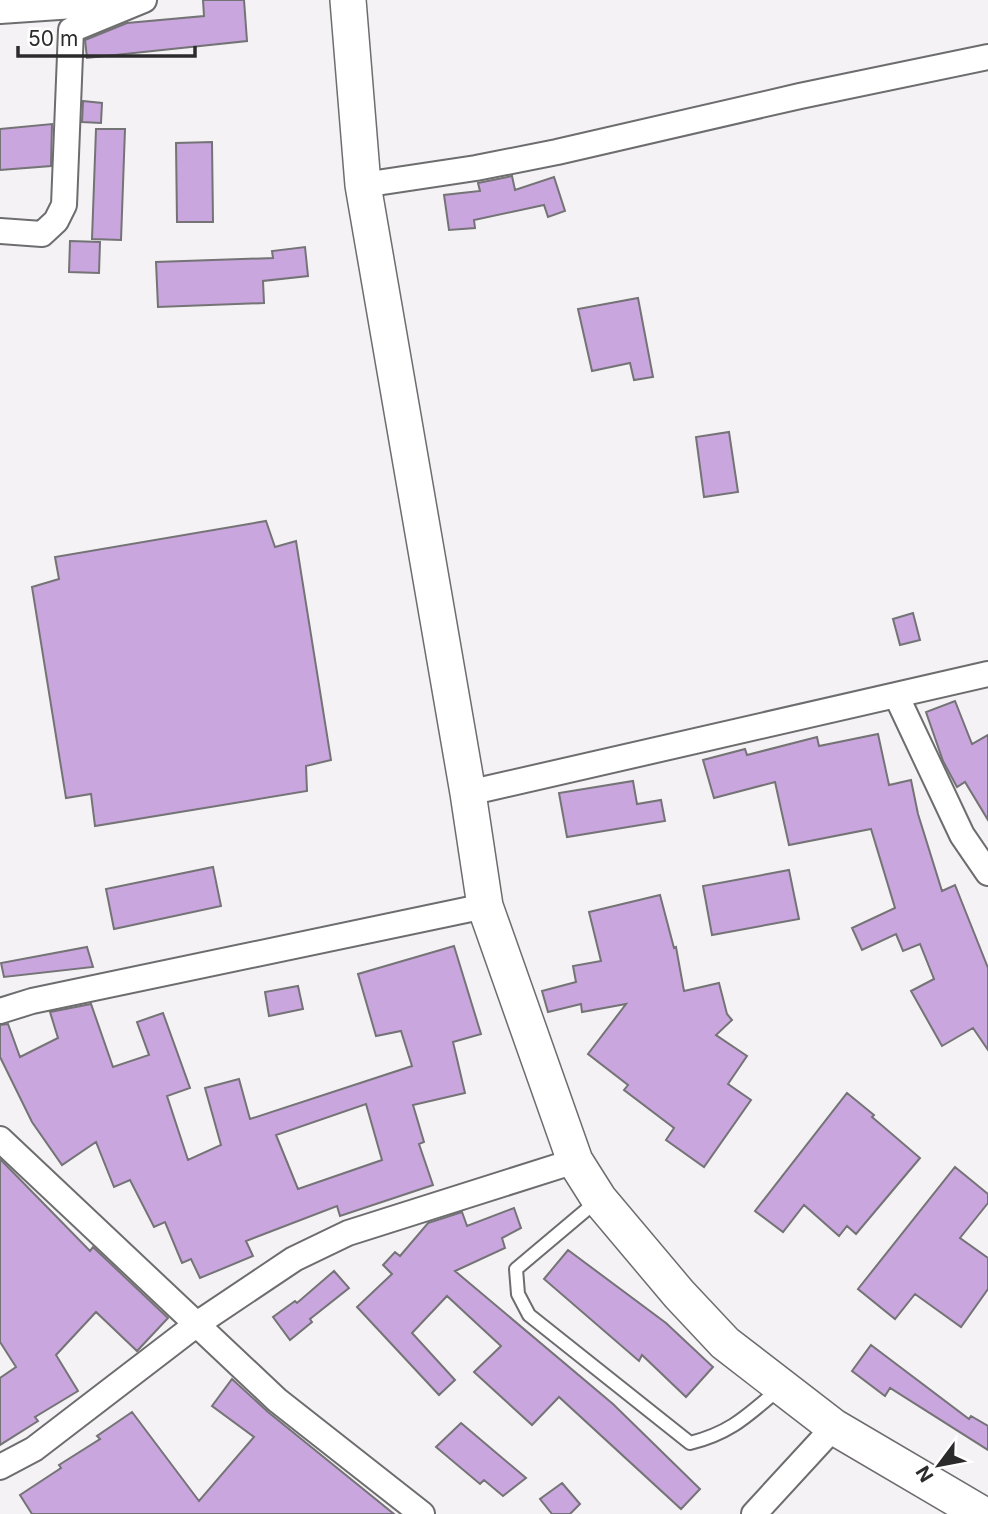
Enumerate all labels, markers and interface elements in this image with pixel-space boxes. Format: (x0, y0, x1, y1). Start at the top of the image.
scale bar (18, 14, 194, 58)
text: 50 m (28, 26, 78, 51)
north arrow (904, 1430, 974, 1500)
text: N (911, 1462, 939, 1486)

